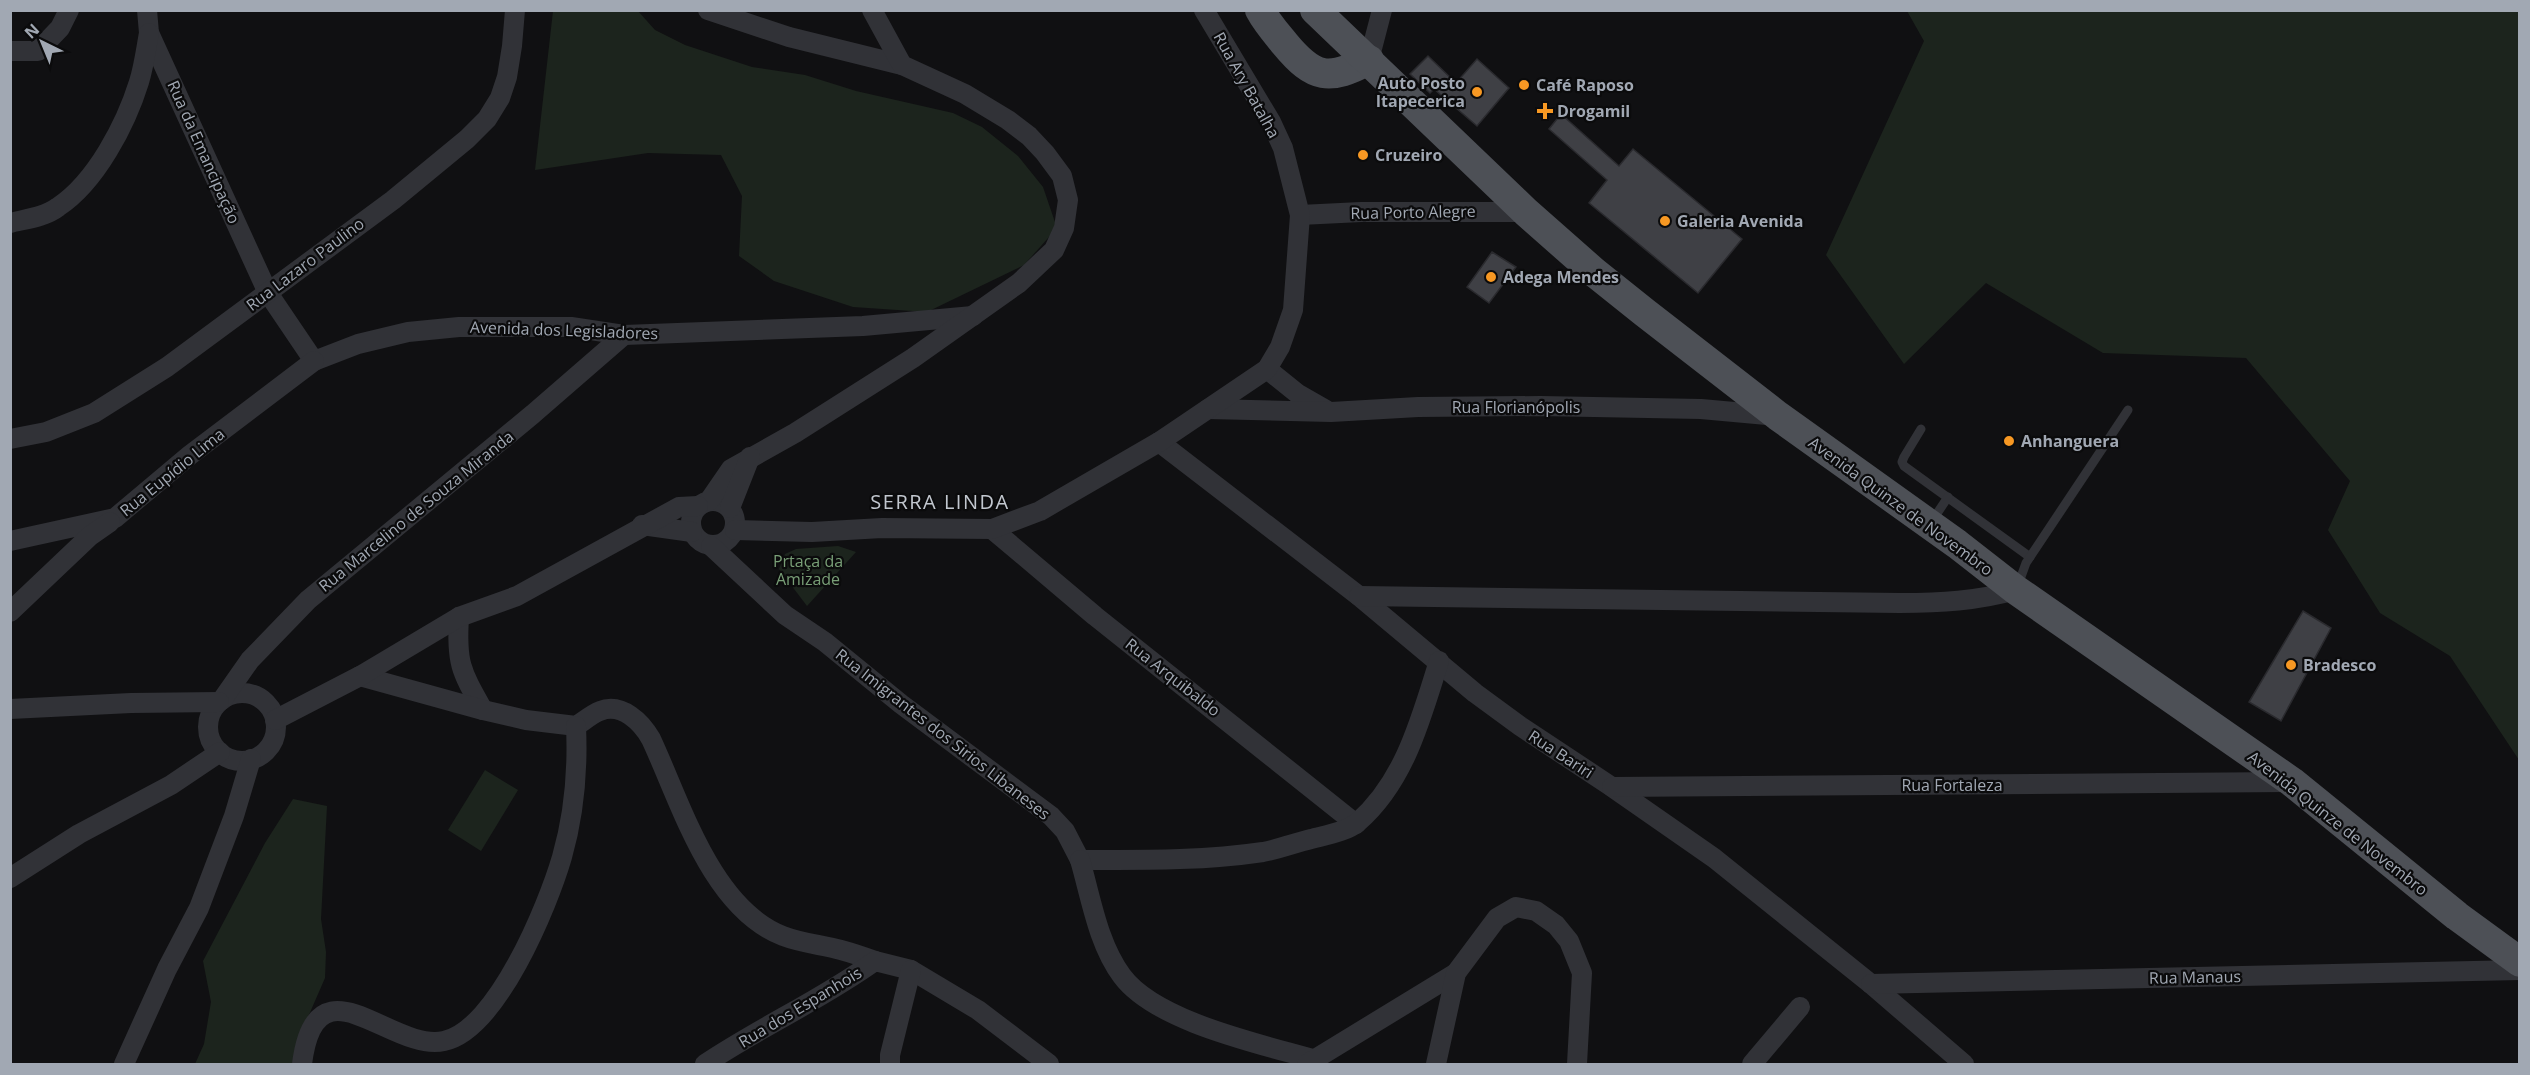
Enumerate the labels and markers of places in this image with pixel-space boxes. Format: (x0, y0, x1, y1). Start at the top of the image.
place label: Auto Posto Itapecerica (1376, 72, 1465, 112)
place label: Café Raposo (1536, 74, 1634, 96)
marker: Café Raposo (1517, 78, 1531, 92)
marker: Auto Posto Itapecerica (1470, 85, 1484, 99)
place label: Drogamil (1557, 100, 1630, 122)
marker: Drogamil (1538, 104, 1552, 118)
place label: Cruzeiro (1375, 144, 1442, 166)
marker: Cruzeiro (1356, 148, 1370, 162)
place label: Galeria Avenida (1677, 210, 1803, 232)
marker: Galeria Avenida (1658, 214, 1672, 228)
place label: Adega Mendes (1503, 266, 1619, 288)
marker: Adega Mendes (1484, 270, 1498, 284)
place label: Anhanguera (2021, 430, 2119, 452)
marker: Anhanguera (2002, 434, 2016, 448)
place label: Bradesco (2303, 654, 2376, 676)
marker: Bradesco (2284, 658, 2298, 672)

